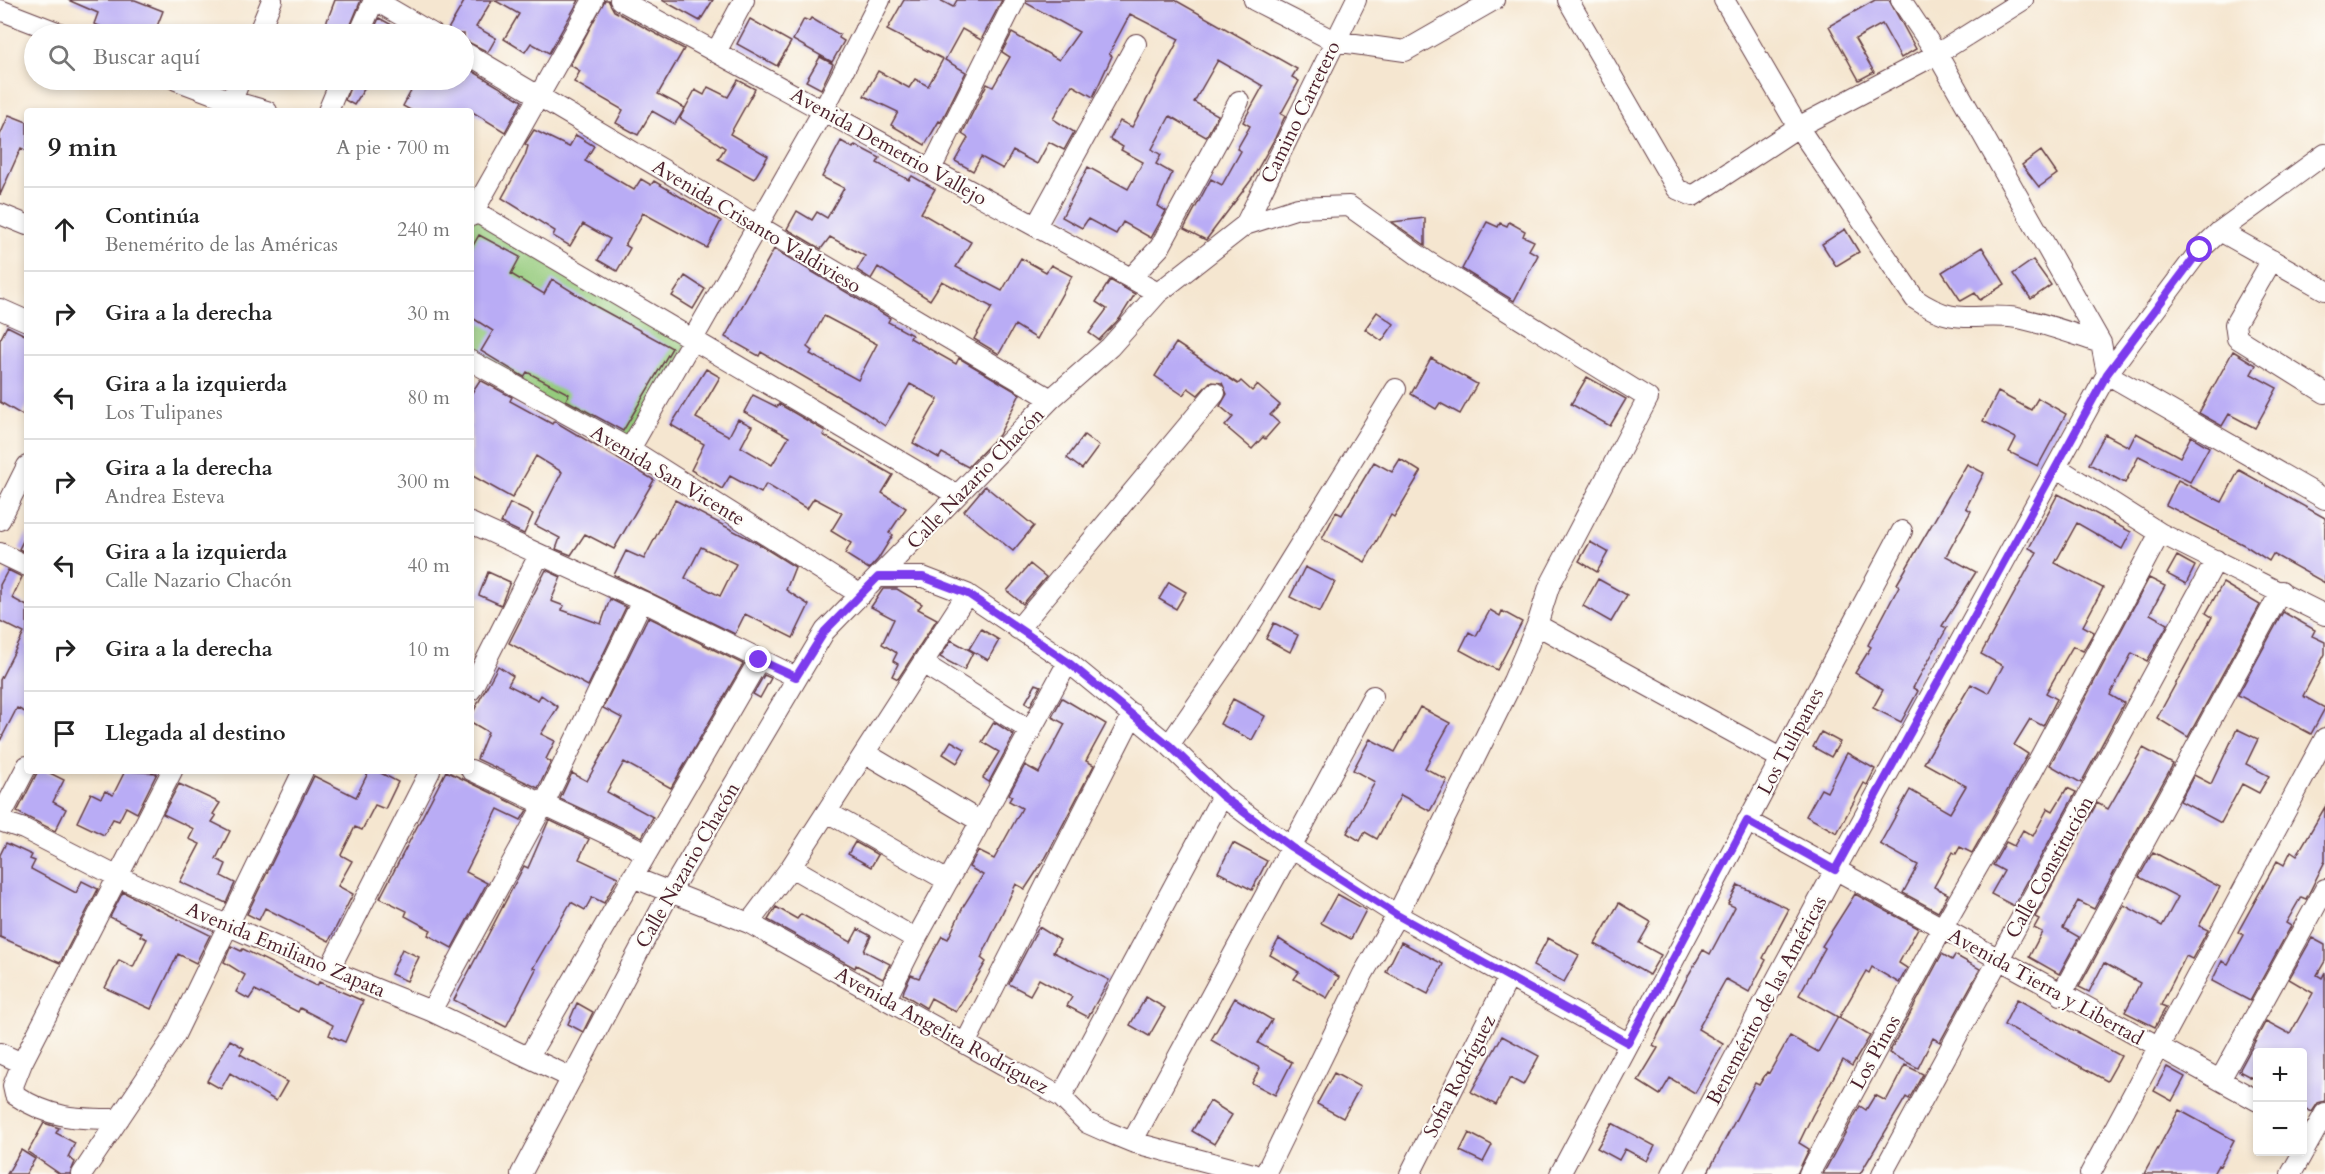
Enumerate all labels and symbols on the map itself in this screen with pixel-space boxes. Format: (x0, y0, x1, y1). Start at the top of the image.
street label: Camino Carretero (1254, 36, 1347, 188)
street label: Avenida Demetrio Vallejo (786, 81, 992, 212)
street label: Avenida Crisanto Valdivieso (647, 153, 867, 300)
route start (2186, 236, 2212, 262)
street label: Calle Nazario Chacón (901, 401, 1051, 555)
street label: Avenida San Vicente (585, 419, 750, 532)
route end (745, 646, 771, 672)
street label: Los Tulipanes (1751, 683, 1830, 800)
street label: Calle Nazario Chacón (629, 777, 746, 953)
street label: Calle Constitución (1999, 791, 2100, 943)
street label: Benemérito de las Américas (1700, 891, 1833, 1109)
street label: Avenida Emiliano Zapata (182, 895, 390, 1004)
street label: Avenida Tierra y Libertad (1943, 921, 2149, 1052)
street label: Avenida Angelita Rodríguez (830, 960, 1054, 1101)
street label: Sofia Rodríguez (1417, 1010, 1502, 1142)
street label: Los Pinos (1844, 1010, 1907, 1094)

